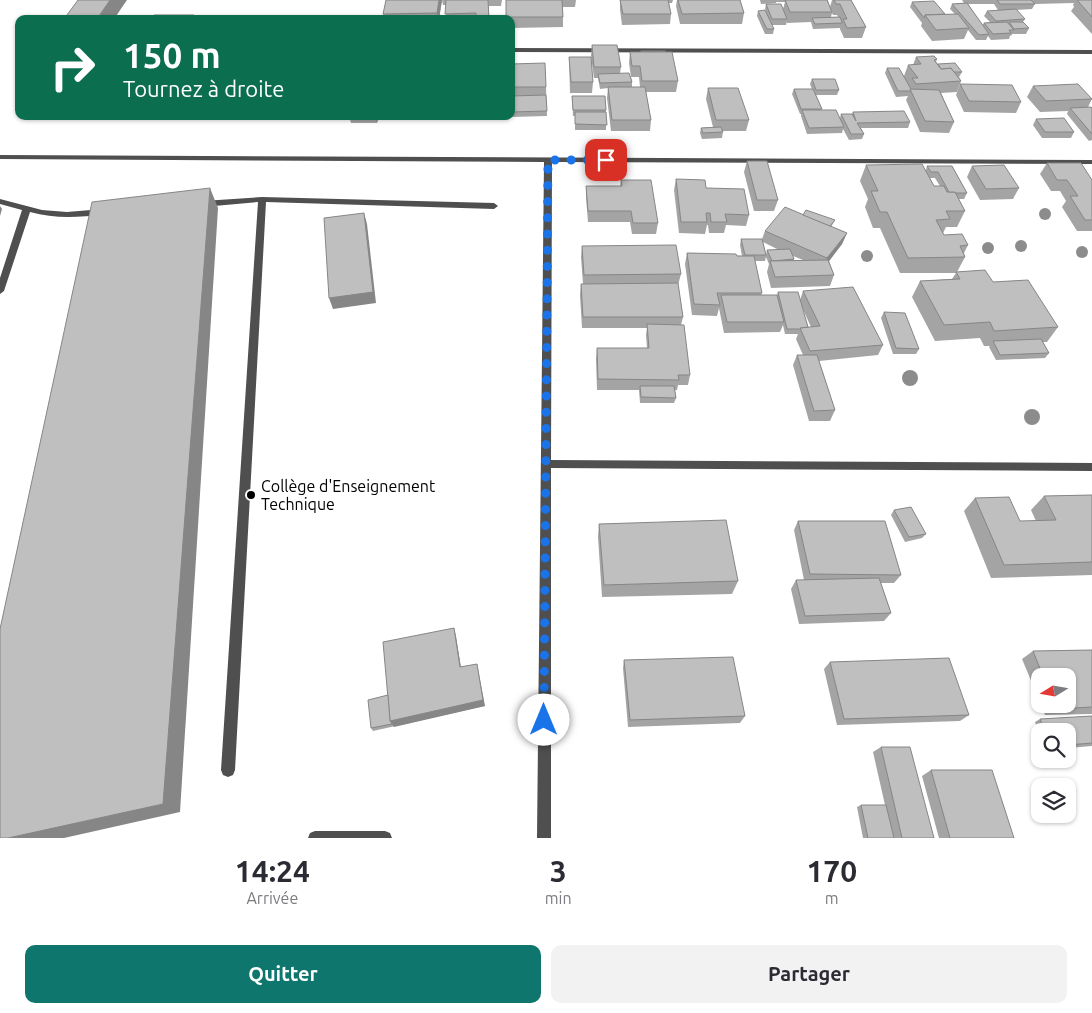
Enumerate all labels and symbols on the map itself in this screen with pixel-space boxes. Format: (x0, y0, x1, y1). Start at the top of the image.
pin (585, 139, 627, 181)
place label: Collège d'Enseignement Technique (261, 477, 436, 513)
marker: Collège d'Enseignement Technique (245, 489, 257, 501)
north arrow (1031, 668, 1076, 712)
position arrow (517, 693, 569, 745)

